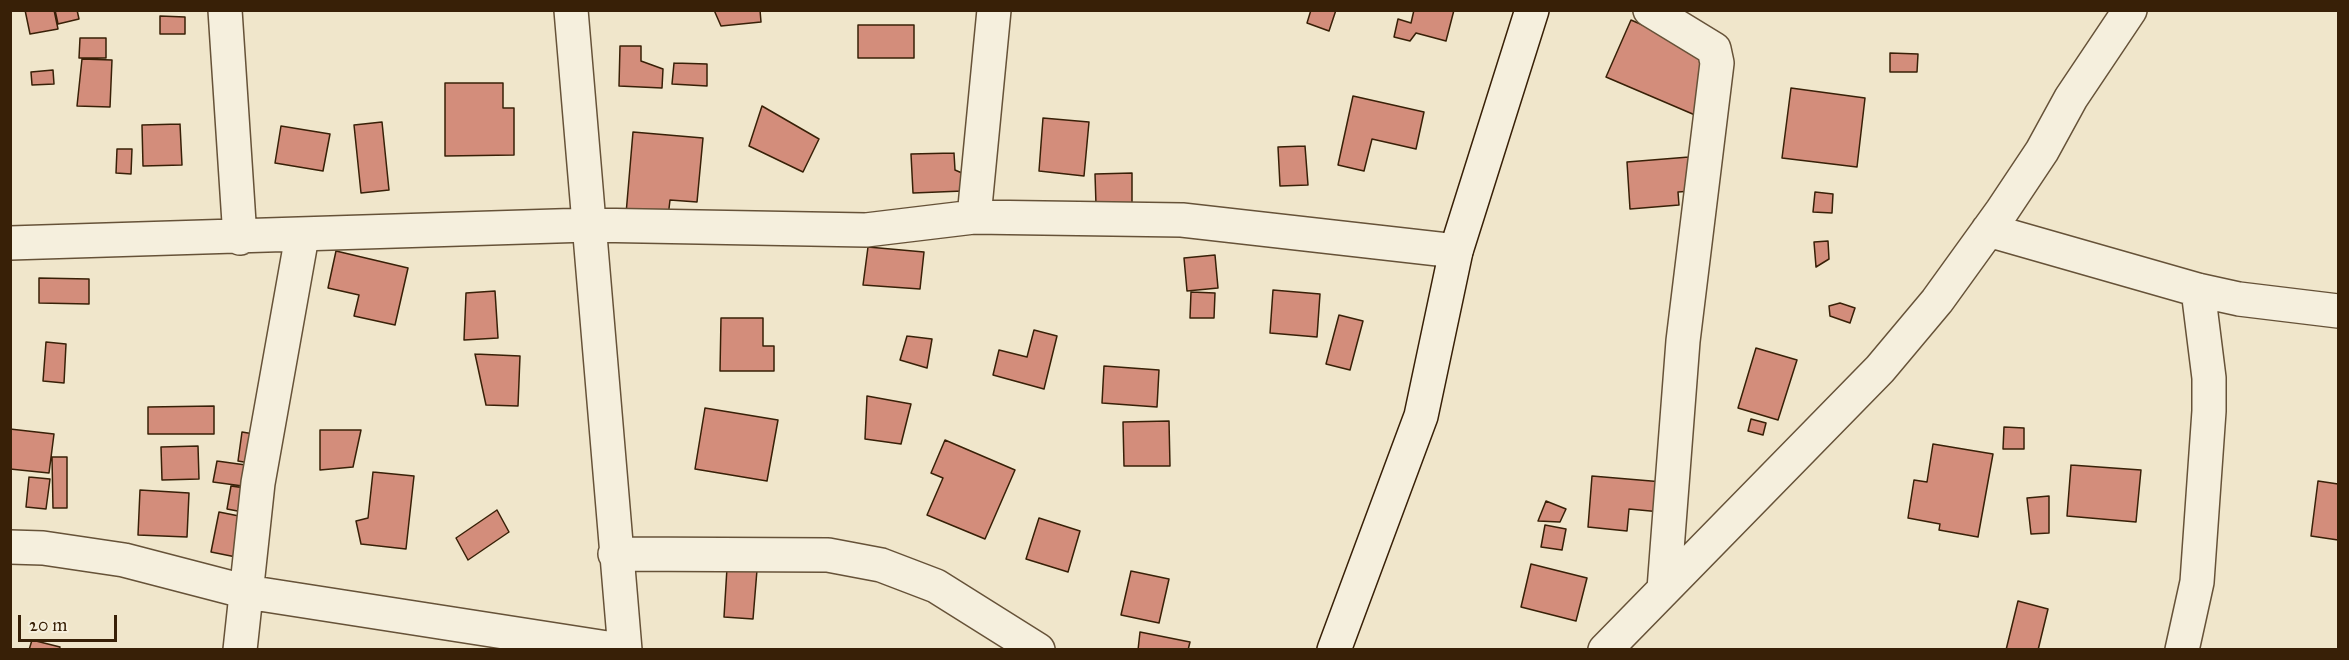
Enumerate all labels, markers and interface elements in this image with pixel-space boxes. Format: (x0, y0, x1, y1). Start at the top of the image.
scale bar (21, 603, 120, 641)
text: 20 m (29, 614, 67, 636)

